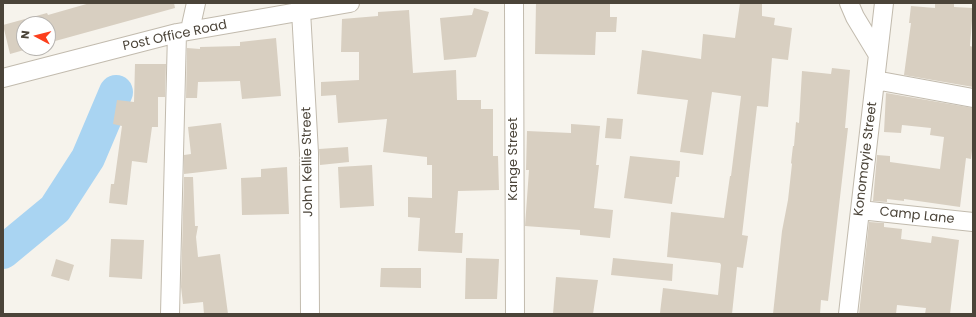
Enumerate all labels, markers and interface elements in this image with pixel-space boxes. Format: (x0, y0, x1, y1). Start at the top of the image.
north arrow (16, 16, 56, 56)
street label: Post Office Road (122, 17, 228, 55)
text: N (17, 30, 34, 40)
street label: Konomayie Street (851, 101, 881, 217)
street label: John Kellie Street (299, 107, 317, 217)
street label: Kange Street (506, 117, 522, 201)
street label: Camp Lane (879, 204, 955, 228)

